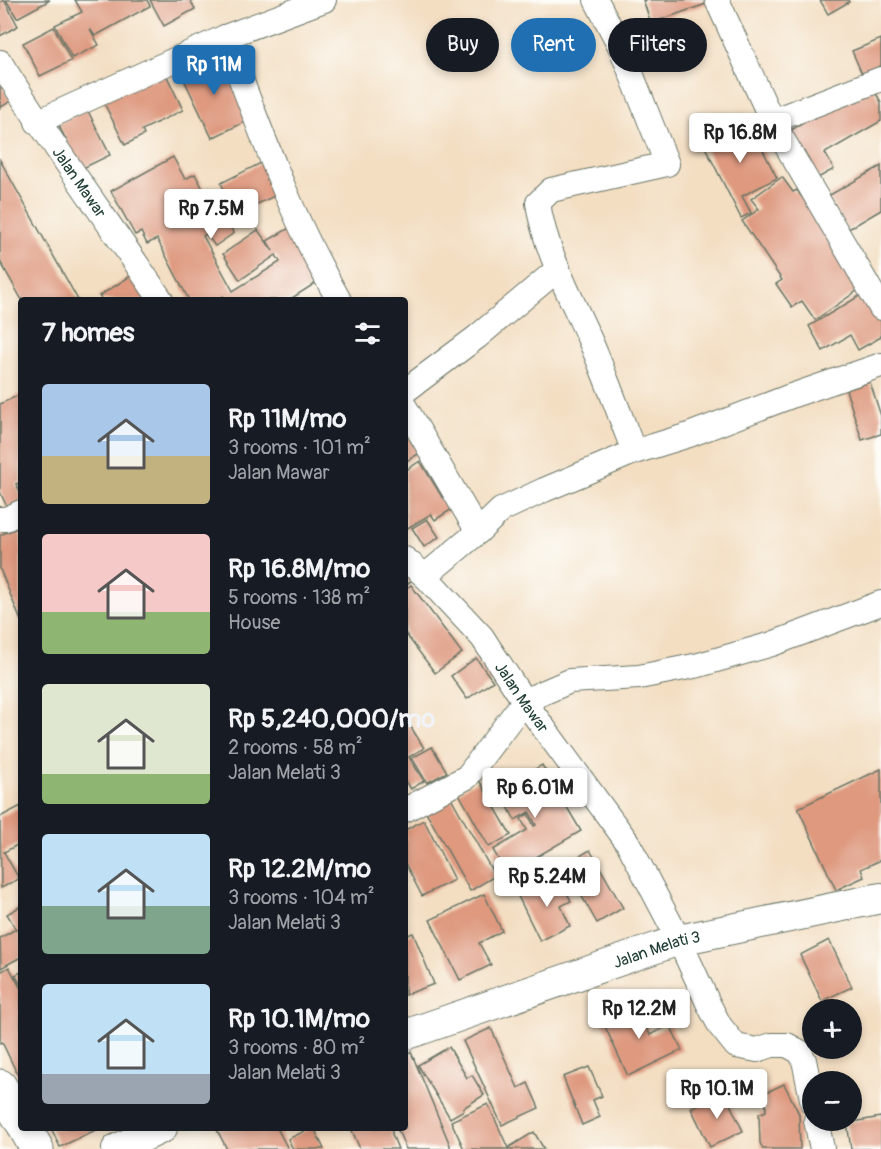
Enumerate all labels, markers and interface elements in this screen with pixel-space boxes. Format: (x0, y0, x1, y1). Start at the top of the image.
chip: Buy (426, 18, 499, 72)
chip: Rent (511, 18, 596, 72)
chip: Filters (608, 18, 707, 72)
pin: Rp 11M (165, 45, 263, 96)
text: Rp 11M (186, 52, 242, 77)
pin: Rp 16.8M (678, 113, 802, 164)
text: Rp 16.8M (703, 120, 777, 145)
street label: Jalan Mawar (48, 143, 110, 222)
pin: Rp 7.5M (156, 189, 266, 240)
text: Rp 7.5M (178, 196, 244, 221)
text: 7 homes (42, 317, 134, 349)
icon: filters (351, 317, 384, 350)
text: Rp 11M/mo (228, 403, 346, 435)
icon: home (90, 408, 162, 480)
text: 3 rooms · 101 m² (228, 435, 371, 460)
text: Jalan Mawar (228, 460, 330, 485)
text: Rp 16.8M/mo (228, 553, 370, 585)
icon: home (90, 558, 162, 630)
text: 5 rooms · 138 m² (228, 585, 370, 610)
text: House (228, 610, 280, 635)
street label: Jalan Mawar (490, 658, 553, 737)
text: Rp 5,240,000/mo (228, 703, 435, 735)
icon: home (90, 708, 162, 780)
text: 2 rooms · 58 m² (228, 735, 363, 760)
text: Jalan Melati 3 (228, 760, 341, 785)
pin: Rp 6.01M (473, 768, 597, 819)
text: Rp 6.01M (496, 775, 574, 800)
text: Rp 12.2M/mo (228, 853, 371, 885)
pin: Rp 5.24M (485, 857, 609, 908)
icon: home (90, 858, 162, 930)
text: Rp 5.24M (508, 864, 586, 889)
text: 3 rooms · 104 m² (228, 885, 375, 910)
text: Jalan Melati 3 (228, 910, 341, 935)
street label: Jalan Melati 3 (611, 927, 702, 973)
pin: Rp 12.2M (577, 989, 701, 1040)
text: Rp 12.2M (602, 996, 676, 1021)
map controls (802, 999, 862, 1131)
button: + (802, 999, 862, 1059)
text: Rp 10.1M/mo (228, 1003, 370, 1035)
icon: home (90, 1008, 162, 1080)
text: 3 rooms · 80 m² (228, 1035, 365, 1060)
text: Jalan Melati 3 (228, 1060, 341, 1085)
pin: Rp 10.1M (655, 1069, 779, 1120)
button: − (802, 1071, 862, 1131)
text: Rp 10.1M (680, 1076, 754, 1101)

